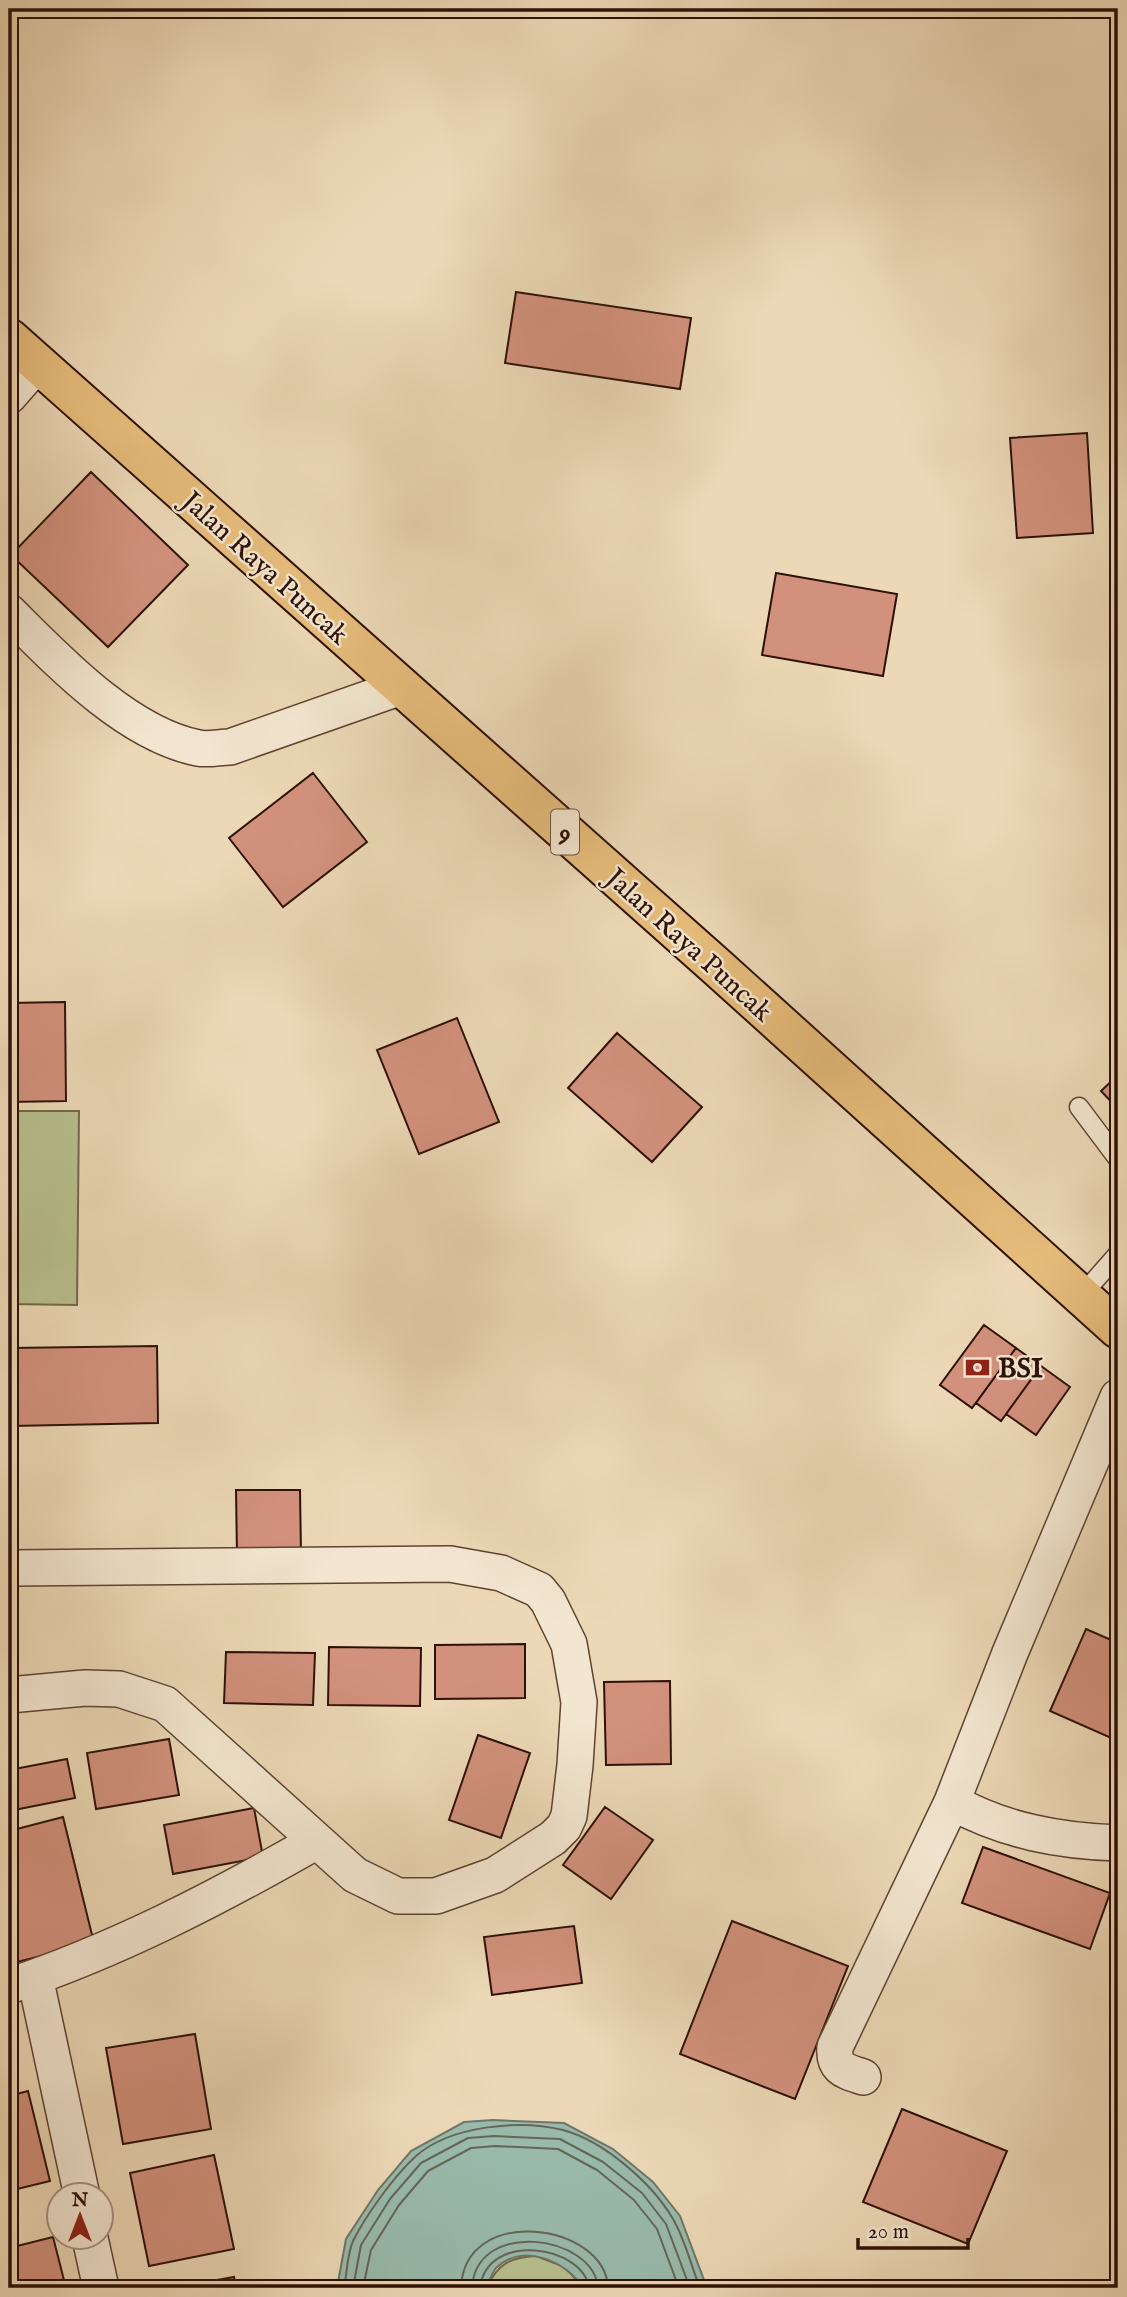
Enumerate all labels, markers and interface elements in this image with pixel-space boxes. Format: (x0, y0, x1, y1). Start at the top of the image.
street label: Jalan Raya Puncak (171, 483, 356, 654)
road number: 9 (551, 810, 579, 854)
street label: Jalan Raya Puncak (595, 860, 780, 1031)
place label: BSI (998, 1352, 1043, 1387)
bank icon: BSI (964, 1353, 992, 1381)
north arrow (46, 2182, 116, 2252)
text: N (71, 2189, 89, 2213)
scale bar (858, 2206, 968, 2250)
text: 20 m (868, 2219, 909, 2246)

